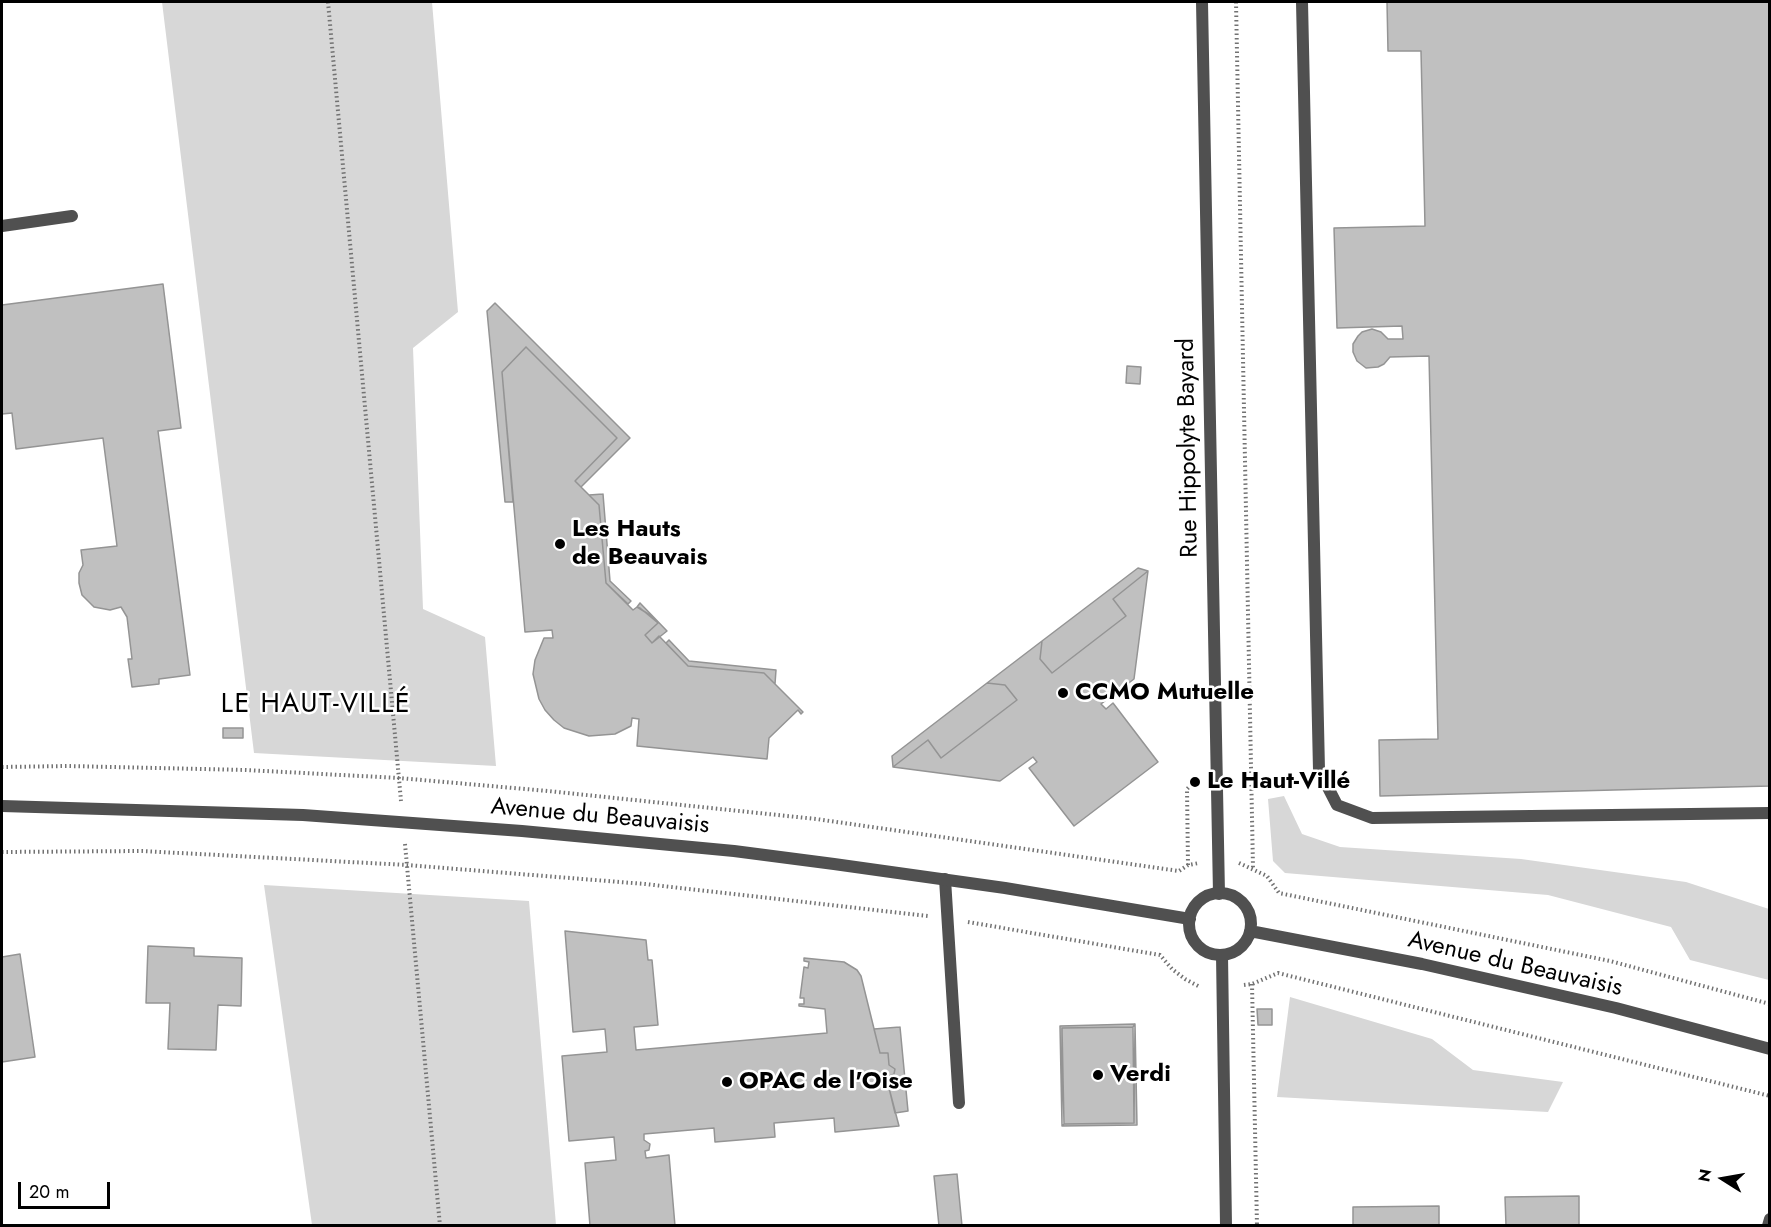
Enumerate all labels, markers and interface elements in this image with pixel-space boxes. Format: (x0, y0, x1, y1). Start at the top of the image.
street label: Rue Hippolyte Bayard (1173, 338, 1205, 558)
place label: Les Hauts de Beauvais (572, 516, 707, 572)
marker: Les Hauts de Beauvais (553, 537, 567, 551)
place label: CCMO Mutuelle (1075, 679, 1254, 707)
marker: CCMO Mutuelle (1056, 686, 1070, 700)
district label: LE HAUT-VILLÉ (221, 689, 411, 721)
place label: Le Haut-Villé (1207, 768, 1350, 796)
marker: Le Haut-Villé (1188, 775, 1202, 789)
street label: Avenue du Beauvaisis (490, 793, 710, 841)
street label: Avenue du Beauvaisis (1405, 926, 1625, 1004)
place label: Verdi (1110, 1061, 1171, 1089)
place label: OPAC de l'Oise (739, 1068, 913, 1096)
marker: Verdi (1091, 1068, 1105, 1082)
marker: OPAC de l'Oise (720, 1075, 734, 1089)
north arrow (1693, 1149, 1753, 1209)
text: N (1692, 1167, 1717, 1184)
scale bar (21, 1170, 112, 1208)
text: 20 m (29, 1179, 69, 1205)

